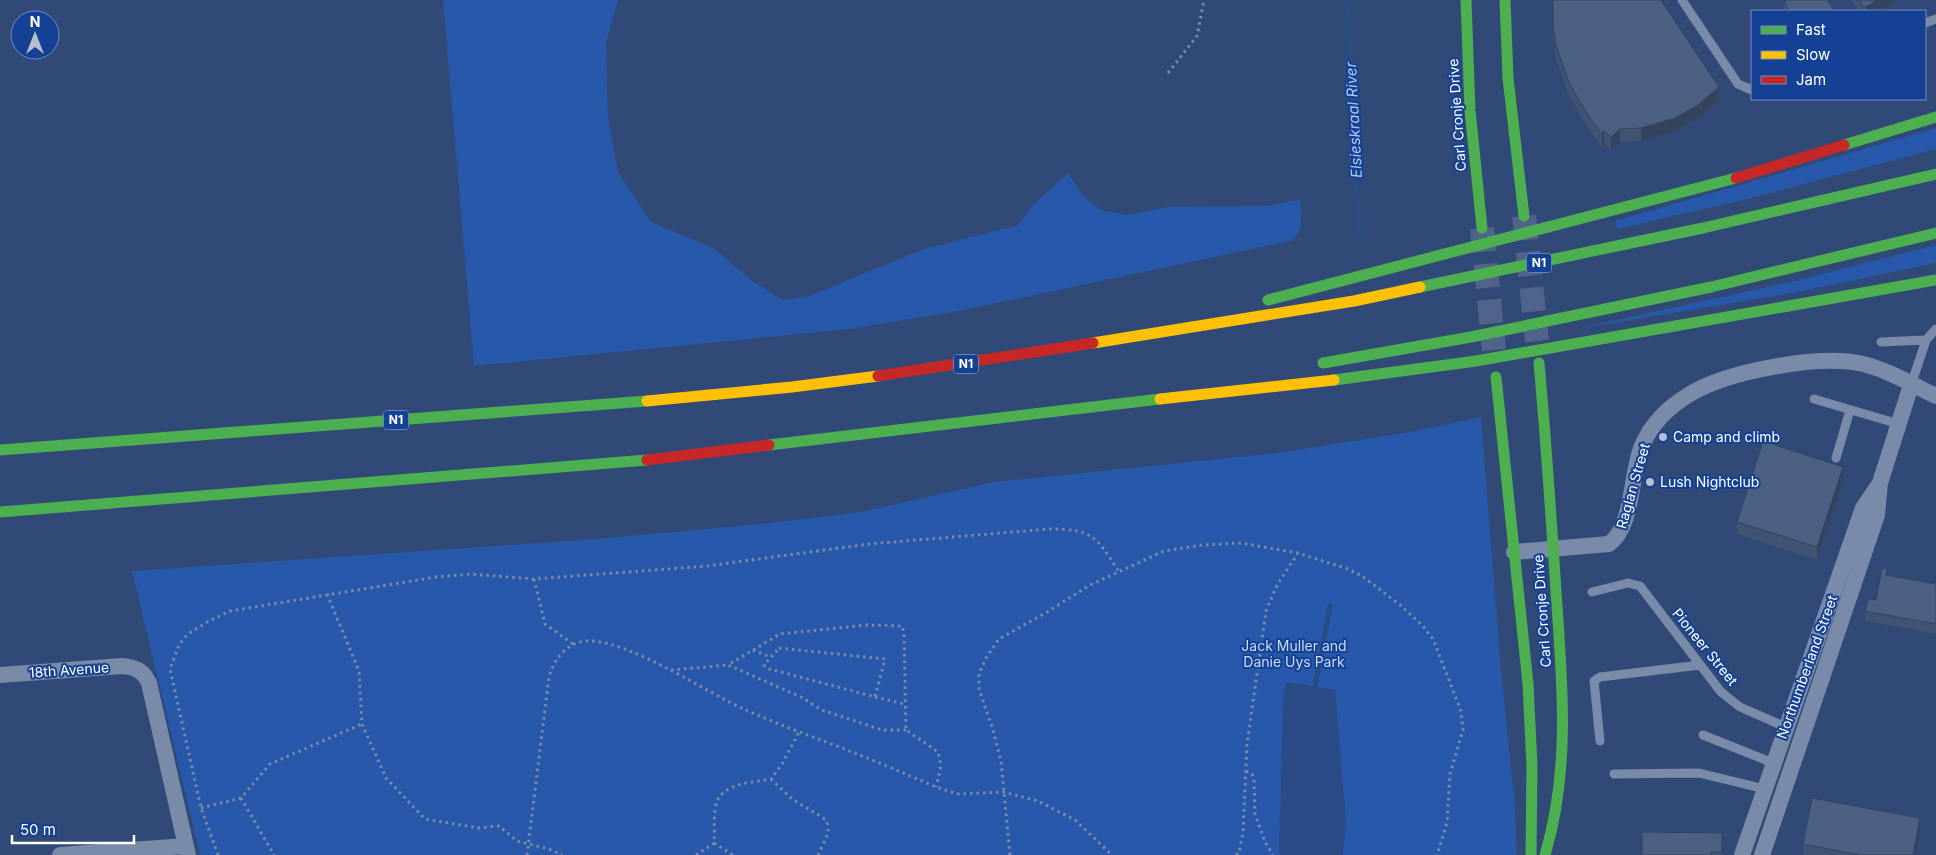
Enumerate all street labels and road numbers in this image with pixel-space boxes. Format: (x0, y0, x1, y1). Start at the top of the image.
street label: Carl Cronje Drive (1444, 58, 1469, 172)
road number: N1 (1526, 254, 1552, 272)
road number: N1 (954, 354, 978, 374)
road number: N1 (384, 410, 408, 430)
street label: Raglan Street (1612, 441, 1653, 531)
street label: Carl Cronje Drive (1529, 554, 1554, 668)
street label: Northumberland Street (1773, 592, 1841, 741)
street label: Pioneer Street (1669, 605, 1742, 689)
street label: 18th Avenue (28, 658, 110, 681)

